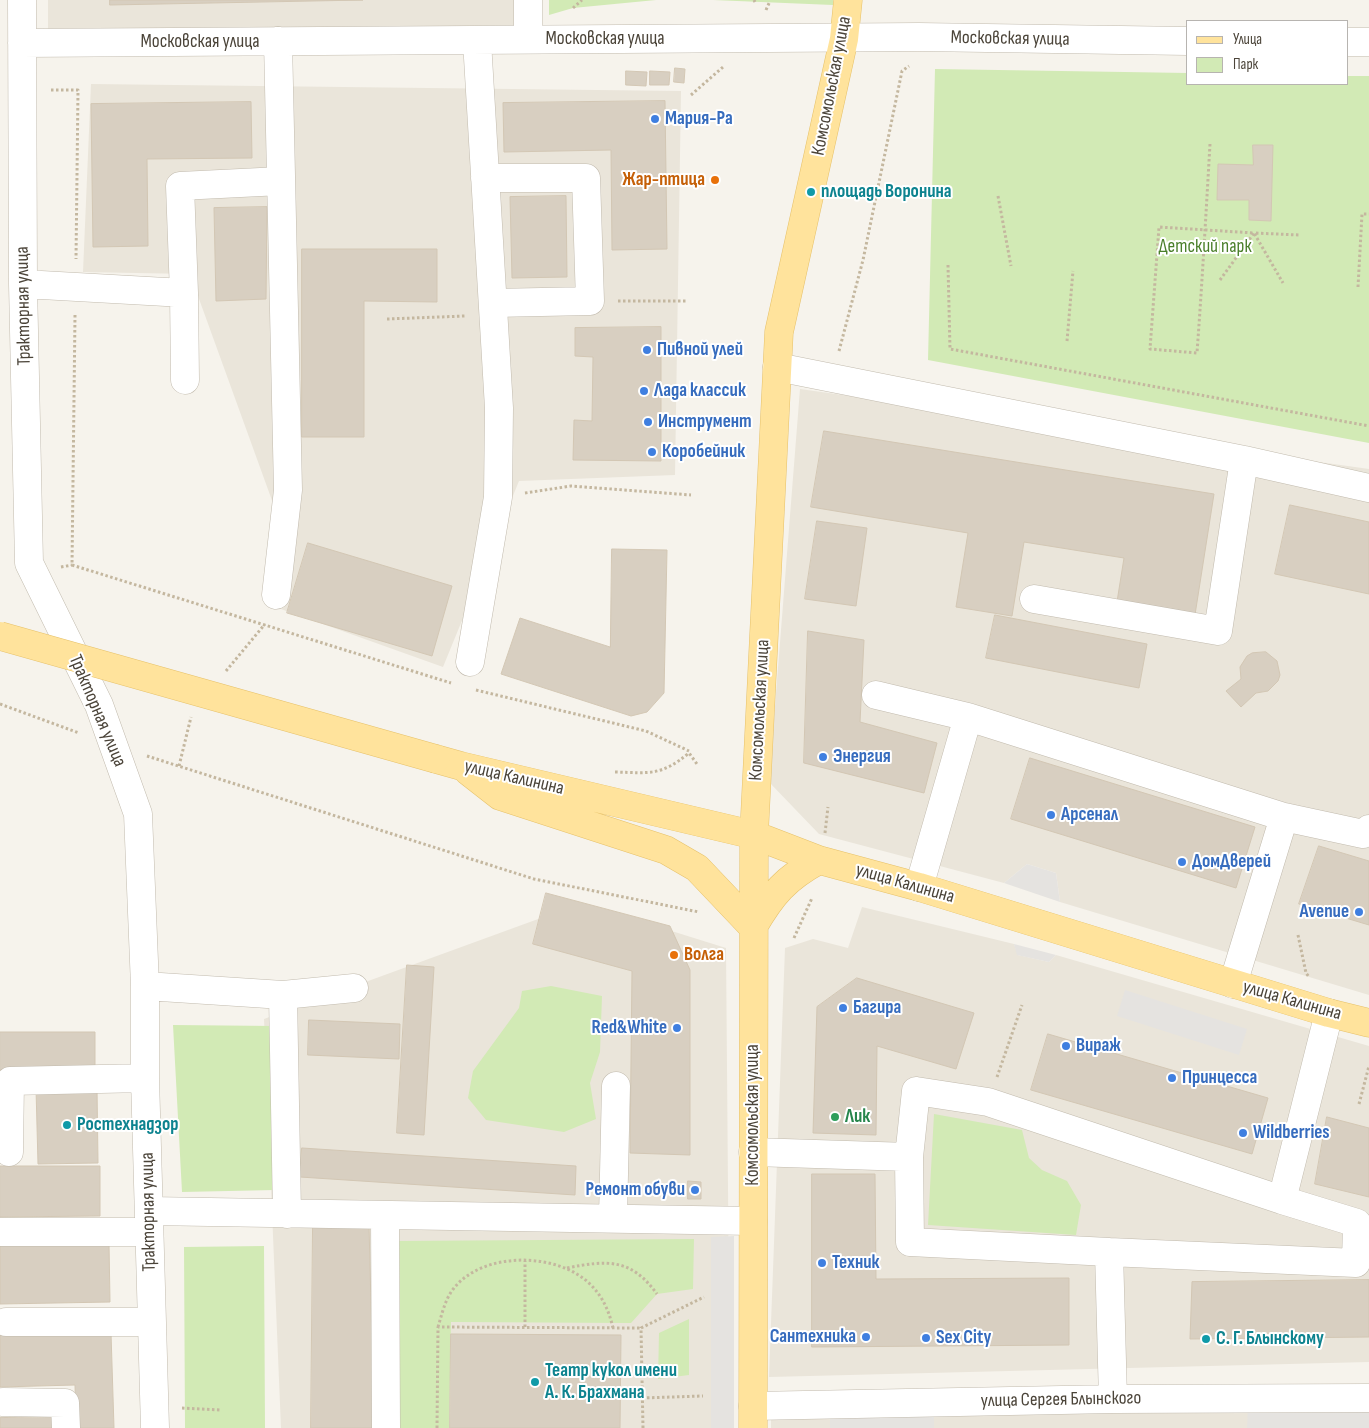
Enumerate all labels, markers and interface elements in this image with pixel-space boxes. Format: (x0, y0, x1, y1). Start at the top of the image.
street label: Комсомольская улица (807, 14, 857, 158)
legend (1186, 20, 1349, 85)
street label: Московская улица (950, 27, 1070, 51)
street label: Московская улица (545, 28, 665, 50)
text: Улица (1233, 30, 1262, 49)
street label: Московская улица (140, 31, 260, 53)
text: Парк (1233, 55, 1258, 74)
place label: Мария-Ра (665, 108, 733, 130)
marker: Мария-Ра (649, 113, 661, 125)
place label: Жар-птица (622, 169, 705, 191)
marker: Жар-птица (709, 174, 721, 186)
place label: площадь Воронина (821, 181, 952, 203)
marker: площадь Воронина (805, 186, 817, 198)
park label: Детский парк (1158, 236, 1252, 258)
street label: Тракторная улица (12, 246, 36, 366)
place label: Пивной улей (657, 339, 743, 361)
marker: Пивной улей (641, 344, 653, 356)
place label: Лада классик (654, 380, 746, 402)
marker: Лада классик (638, 385, 650, 397)
place label: Инструмент (658, 411, 752, 433)
marker: Инструмент (642, 416, 654, 428)
place label: Коробейник (662, 441, 745, 463)
marker: Коробейник (646, 446, 658, 458)
street label: Комсомольская улица (745, 639, 775, 781)
street label: Тракторная улица (63, 652, 131, 770)
place label: Энергия (833, 746, 891, 768)
marker: Энергия (817, 751, 829, 763)
street label: улица Калинина (462, 755, 566, 801)
place label: Арсенал (1061, 804, 1118, 826)
marker: Арсенал (1045, 809, 1057, 821)
place label: ДомДверей (1192, 851, 1271, 873)
marker: ДомДверей (1176, 856, 1188, 868)
street label: улица Калинина (853, 859, 957, 909)
place label: Avenue (1300, 901, 1349, 923)
marker: Avenue (1353, 906, 1365, 918)
place label: Волга (684, 944, 724, 966)
marker: Волга (668, 949, 680, 961)
street label: улица Калинина (1240, 976, 1344, 1026)
place label: Багира (853, 997, 901, 1019)
marker: Багира (837, 1002, 849, 1014)
place label: Red&White (592, 1017, 667, 1039)
marker: Red&White (671, 1022, 683, 1034)
place label: Вираж (1076, 1035, 1121, 1057)
marker: Вираж (1060, 1040, 1072, 1052)
street label: Комсомольская улица (742, 1044, 764, 1186)
place label: Принцесса (1182, 1067, 1257, 1089)
marker: Принцесса (1166, 1072, 1178, 1084)
place label: Лик (845, 1106, 870, 1128)
marker: Лик (829, 1111, 841, 1123)
place label: Ростехнадзор (77, 1114, 178, 1136)
marker: Ростехнадзор (61, 1119, 73, 1131)
place label: Wildberries (1253, 1122, 1330, 1144)
marker: Wildberries (1237, 1127, 1249, 1139)
street label: Тракторная улица (137, 1152, 161, 1272)
place label: Ремонт обуви (586, 1179, 685, 1201)
marker: Ремонт обуви (689, 1184, 701, 1196)
place label: Техник (832, 1252, 880, 1274)
marker: Техник (816, 1257, 828, 1269)
place label: Сантехника (770, 1326, 856, 1348)
place label: Sex City (936, 1327, 991, 1349)
place label: С. Г. Блынскому (1216, 1328, 1324, 1350)
marker: Сантехника (860, 1331, 872, 1343)
marker: Sex City (920, 1332, 932, 1344)
marker: С. Г. Блынскому (1200, 1333, 1212, 1345)
place label: Театр кукол имени А. К. Брахмана (545, 1360, 677, 1404)
marker: Театр кукол имени А. К. Брахмана (529, 1376, 541, 1388)
street label: улица Сергея Блынского (980, 1387, 1142, 1413)

